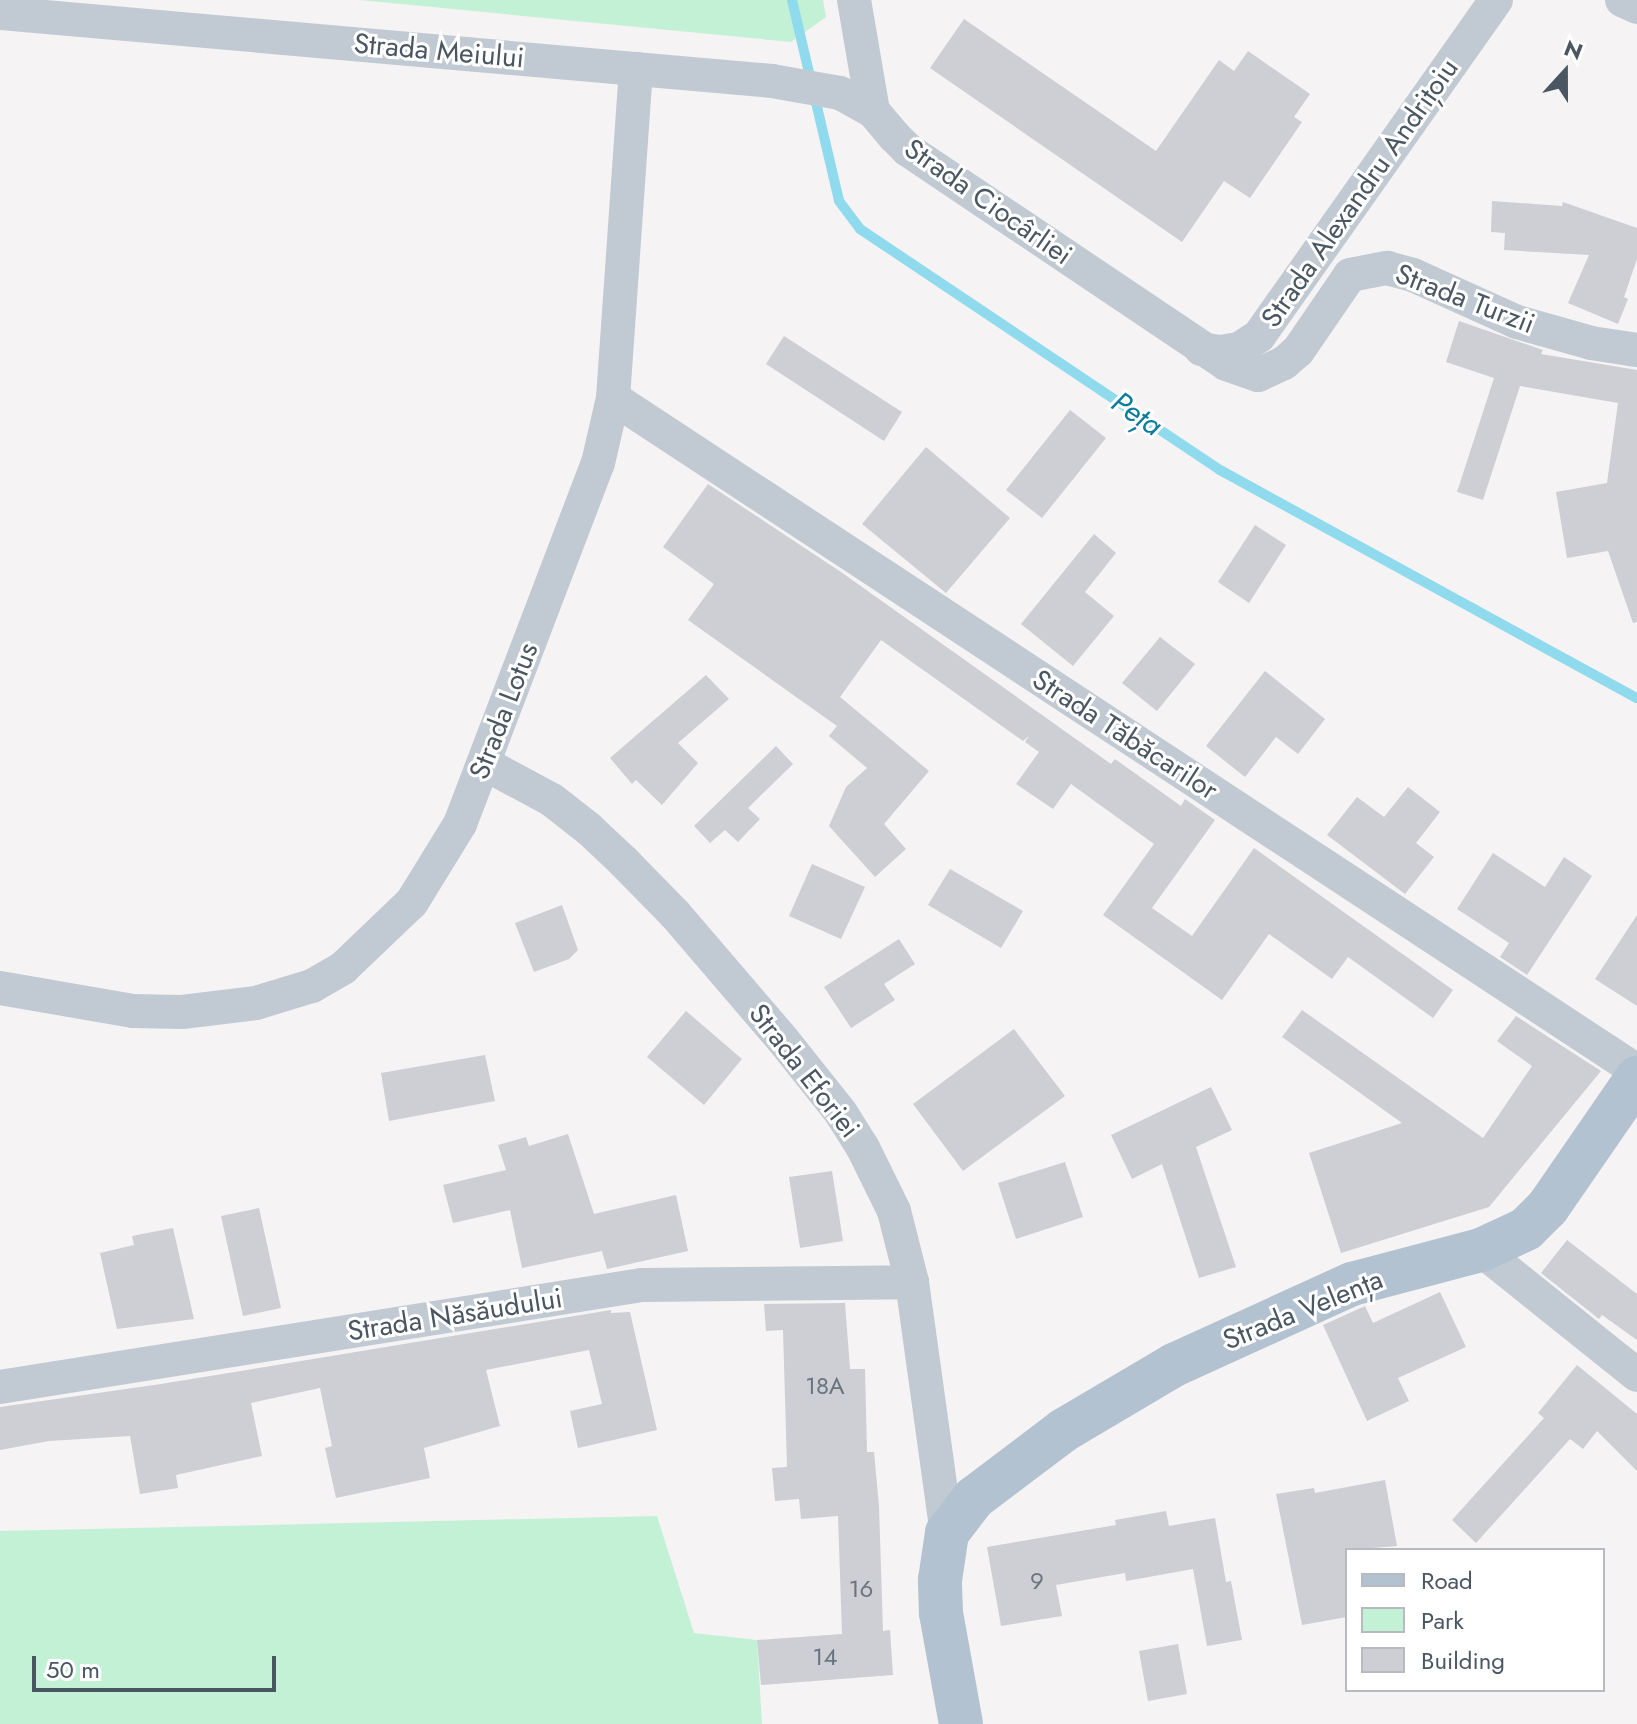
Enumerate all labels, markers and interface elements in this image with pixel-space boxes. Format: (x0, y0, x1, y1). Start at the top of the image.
street label: Strada Meiului (353, 27, 525, 75)
north arrow (1525, 32, 1605, 112)
text: N (1560, 32, 1587, 68)
street label: Strada Alexandru Andrițoiu (1254, 52, 1466, 334)
street label: Strada Ciocârliei (898, 132, 1078, 272)
street label: Strada Turzii (1391, 257, 1539, 341)
water label: Peța (1105, 384, 1169, 444)
street label: Strada Lotus (463, 638, 545, 784)
street label: Strada Tăbăcarilor (1026, 663, 1224, 807)
street label: Strada Eforiei (741, 998, 867, 1144)
street label: Strada Velența (1218, 1263, 1388, 1357)
street label: Strada Năsăudului (345, 1281, 565, 1349)
house number: 18A (805, 1372, 845, 1400)
legend (1345, 1548, 1605, 1692)
text: Road (1421, 1563, 1473, 1598)
house number: 9 (1030, 1567, 1044, 1595)
house number: 16 (849, 1575, 873, 1603)
text: Park (1421, 1603, 1464, 1638)
scale bar (36, 1640, 280, 1690)
house number: 14 (813, 1643, 837, 1671)
text: Building (1421, 1643, 1505, 1678)
text: 50 m (46, 1652, 100, 1687)

